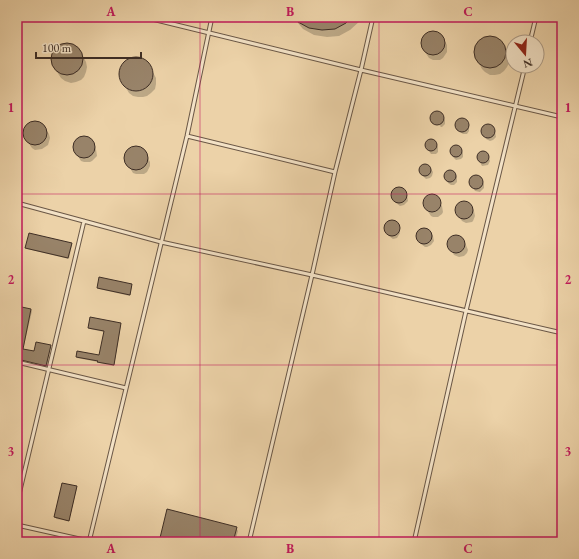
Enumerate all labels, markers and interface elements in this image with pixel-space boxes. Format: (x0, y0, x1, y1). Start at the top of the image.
text: A (105, 3, 116, 20)
text: B (286, 3, 294, 20)
text: C (463, 3, 473, 20)
scale bar (36, 34, 141, 60)
north arrow (505, 34, 545, 74)
text: 100 m (42, 40, 72, 56)
text: N (522, 55, 534, 72)
text: 1 (8, 99, 15, 116)
text: 1 (565, 99, 572, 116)
text: 2 (8, 271, 15, 288)
text: 2 (565, 271, 572, 288)
text: 3 (8, 443, 15, 460)
text: 3 (565, 443, 572, 460)
text: A (105, 540, 116, 557)
text: B (286, 540, 294, 557)
text: C (463, 540, 473, 557)

